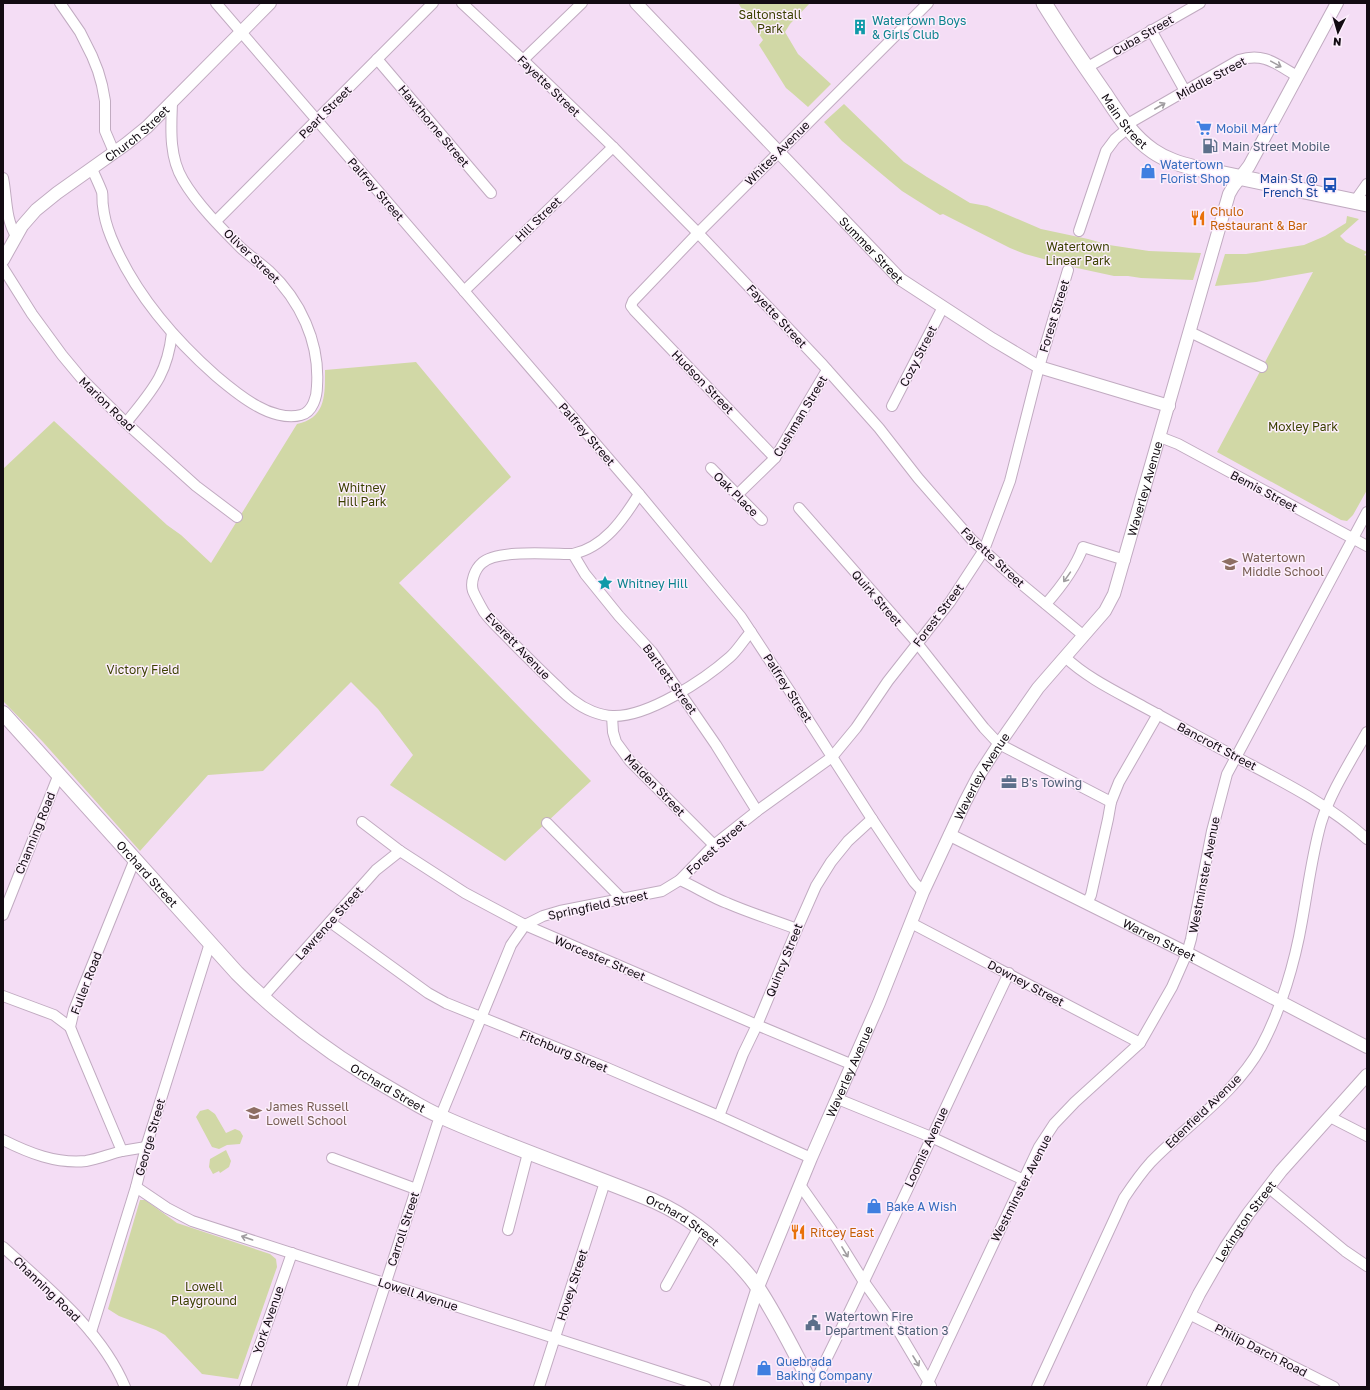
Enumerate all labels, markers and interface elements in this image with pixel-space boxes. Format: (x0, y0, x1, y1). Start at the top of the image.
park label: Saltonstall Park (738, 7, 802, 36)
street label: Cuba Street (1110, 11, 1176, 59)
north arrow (1318, 12, 1358, 52)
place label: Watertown Boys & Girls Club (872, 13, 966, 42)
building icon: Watertown Boys & Girls Club (851, 18, 869, 36)
text: N (1332, 36, 1342, 49)
street label: Fayette Street (514, 52, 584, 120)
street label: Middle Street (1173, 53, 1249, 103)
one-way arrow (1270, 61, 1282, 69)
street label: Pearl Street (295, 82, 355, 142)
street label: Hawthorne Street (395, 82, 473, 170)
street label: Main Street (1099, 90, 1151, 152)
one-way arrow (1154, 101, 1166, 109)
street label: Church Street (101, 102, 172, 164)
street label: Whites Avenue (741, 117, 813, 189)
supermarket icon: Mobil Mart (1195, 119, 1213, 137)
place label: Mobil Mart (1216, 121, 1278, 136)
fuel station icon: Main Street Mobile (1201, 137, 1219, 155)
place label: Main Street Mobile (1222, 139, 1330, 154)
street label: Palfrey Street (344, 154, 408, 224)
place label: Watertown Florist Shop (1160, 157, 1230, 186)
shop icon: Watertown Florist Shop (1139, 162, 1157, 180)
place label: Main St @ French St (1260, 171, 1318, 200)
bus stop icon: Main St @ French St (1321, 176, 1339, 194)
street label: Hill Street (512, 193, 564, 245)
place label: Chulo Restaurant & Bar (1210, 204, 1307, 233)
restaurant icon: Chulo Restaurant & Bar (1189, 209, 1207, 227)
street label: Summer Street (836, 213, 907, 286)
street label: Oliver Street (221, 225, 283, 287)
park label: Watertown Linear Park (1046, 239, 1111, 268)
street label: Forest Street (1036, 278, 1072, 354)
street label: Fayette Street (744, 281, 811, 351)
street label: Cozy Street (896, 323, 940, 389)
street label: Hudson Street (669, 347, 737, 417)
street label: Cushman Street (770, 372, 830, 459)
street label: Marion Road (76, 374, 138, 434)
street label: Palfrey Street (555, 399, 619, 469)
park label: Moxley Park (1268, 419, 1338, 434)
street label: Waverley Avenue (1124, 439, 1165, 538)
street label: Bemis Street (1228, 467, 1300, 515)
street label: Oak Place (710, 468, 762, 520)
park label: Whitney Hill Park (338, 480, 387, 509)
street label: Fayette Street (958, 524, 1028, 591)
place label: Watertown Middle School (1242, 550, 1324, 579)
school or university icon: Watertown Middle School (1221, 555, 1239, 573)
street label: Quirk Street (849, 567, 906, 629)
one-way arrow (1063, 572, 1071, 583)
place icon: Whitney Hill (596, 574, 614, 592)
place label: Whitney Hill (617, 576, 688, 591)
street label: Forest Street (909, 580, 967, 650)
street label: Everett Avenue (482, 609, 554, 683)
street label: Bartlett Street (639, 641, 701, 717)
street label: Palfrey Street (760, 651, 816, 725)
park label: Victory Field (107, 662, 179, 677)
street label: Bancroft Street (1175, 719, 1260, 773)
street label: Waverley Avenue (950, 729, 1012, 822)
street label: Malden Street (621, 751, 689, 820)
office icon: B's Towing (1000, 773, 1018, 791)
place label: B's Towing (1021, 775, 1082, 790)
street label: Channing Road (12, 790, 58, 876)
street label: Westminster Avenue (1185, 815, 1223, 935)
street label: Forest Street (683, 816, 749, 878)
street label: Orchard Street (114, 837, 182, 910)
street label: Lawrence Street (292, 883, 366, 963)
street label: Springfield Street (547, 887, 650, 923)
street label: Warren Street (1120, 915, 1199, 964)
street label: Quincy Street (762, 921, 806, 999)
street label: Worcester Street (552, 932, 648, 984)
street label: Fuller Road (67, 949, 105, 1017)
street label: Downey Street (985, 957, 1067, 1010)
street label: Waverley Avenue (822, 1023, 876, 1119)
street label: Fitchburg Street (518, 1026, 611, 1076)
street label: Orchard Street (348, 1059, 429, 1115)
street label: Edenfield Avenue (1162, 1071, 1244, 1151)
street label: George Street (132, 1096, 168, 1178)
place label: James Russell Lowell School (266, 1099, 349, 1128)
school or university icon: James Russell Lowell School (245, 1104, 263, 1122)
street label: Loomis Avenue (901, 1105, 951, 1189)
street label: Westminster Avenue (987, 1132, 1055, 1244)
street label: Lexington Street (1212, 1177, 1279, 1265)
street label: Carroll Street (384, 1190, 422, 1268)
street label: Orchard Street (644, 1191, 723, 1249)
shop icon: Bake A Wish (865, 1197, 883, 1215)
place label: Bake A Wish (886, 1199, 957, 1214)
restaurant icon: Ritcey East (789, 1223, 807, 1241)
place label: Ritcey East (810, 1225, 874, 1240)
one-way arrow (242, 1234, 254, 1242)
one-way arrow (842, 1246, 850, 1258)
street label: Hovey Street (553, 1247, 591, 1323)
street label: Channing Road (10, 1253, 84, 1325)
street label: Lowell Avenue (376, 1274, 460, 1314)
park label: Lowell Playground (171, 1279, 237, 1308)
street label: York Avenue (249, 1284, 287, 1356)
place label: Watertown Fire Department Station 3 (825, 1309, 948, 1338)
public building icon: Watertown Fire Department Station 3 (804, 1314, 822, 1332)
street label: Philip Darch Road (1212, 1320, 1310, 1380)
place label: Quebrada Baking Company (776, 1354, 873, 1383)
one-way arrow (912, 1355, 920, 1366)
shop icon: Quebrada Baking Company (755, 1359, 773, 1377)

